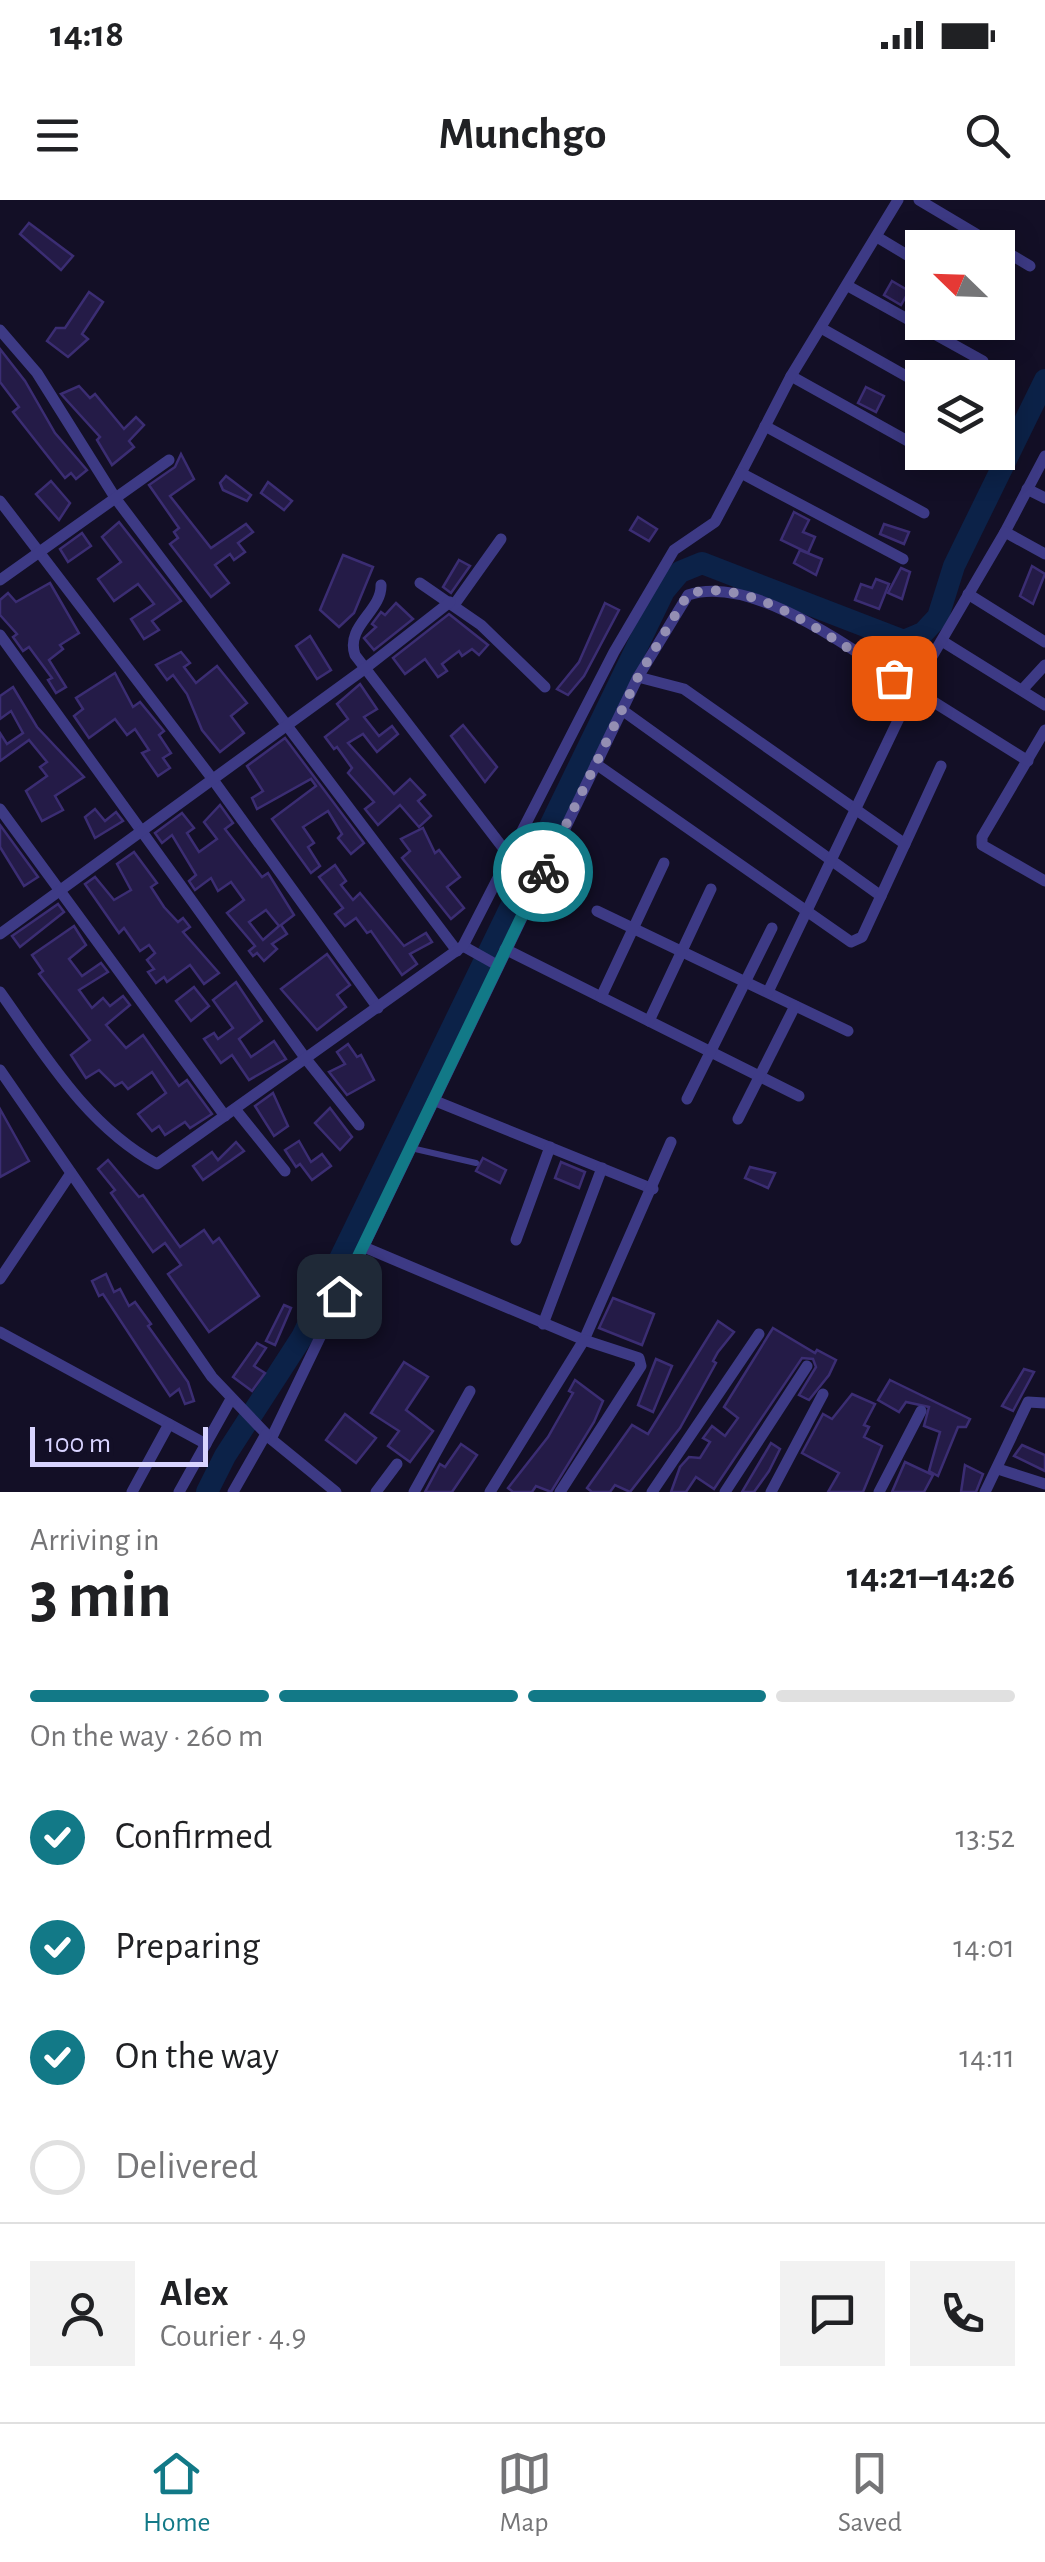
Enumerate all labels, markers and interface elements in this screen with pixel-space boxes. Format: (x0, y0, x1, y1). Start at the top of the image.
text: 14:18 (50, 16, 124, 54)
icon: menu (30, 108, 85, 163)
icon: search (960, 108, 1015, 163)
text: Munchgo (439, 112, 606, 157)
north arrow (905, 230, 1015, 340)
map controls (905, 230, 1015, 470)
button: layers (905, 360, 1015, 470)
pin (852, 636, 937, 721)
icon: bag (867, 651, 922, 706)
courier (493, 822, 593, 922)
icon: bike (516, 845, 571, 900)
pin (297, 1254, 382, 1339)
icon: home (312, 1269, 367, 1324)
scale bar (30, 1422, 208, 1466)
text: 100 m (45, 1430, 111, 1458)
text: Arriving in (30, 1524, 159, 1556)
text: 14:21–14:26 (847, 1558, 1015, 1596)
text: 3 min (30, 1564, 172, 1629)
text: On the way · 260 m (30, 1720, 263, 1752)
icon: check (30, 1810, 85, 1865)
text: Confirmed (115, 1818, 272, 1856)
text: 13:52 (956, 1821, 1015, 1853)
icon: check (30, 1920, 85, 1975)
text: Preparing (115, 1928, 260, 1966)
text: 14:01 (953, 1931, 1015, 1963)
icon: check (30, 2030, 85, 2085)
text: On the way (115, 2038, 279, 2076)
text: 14:11 (959, 2041, 1015, 2073)
text: Delivered (115, 2148, 258, 2186)
button: person (30, 2261, 135, 2366)
button: chat (780, 2261, 885, 2366)
button: phone (910, 2261, 1015, 2366)
text: Alex (160, 2275, 229, 2313)
text: Courier · 4.9 (160, 2320, 307, 2352)
tab: Home (143, 2446, 210, 2540)
tab: Map (497, 2446, 552, 2540)
tab: Saved (838, 2446, 902, 2540)

